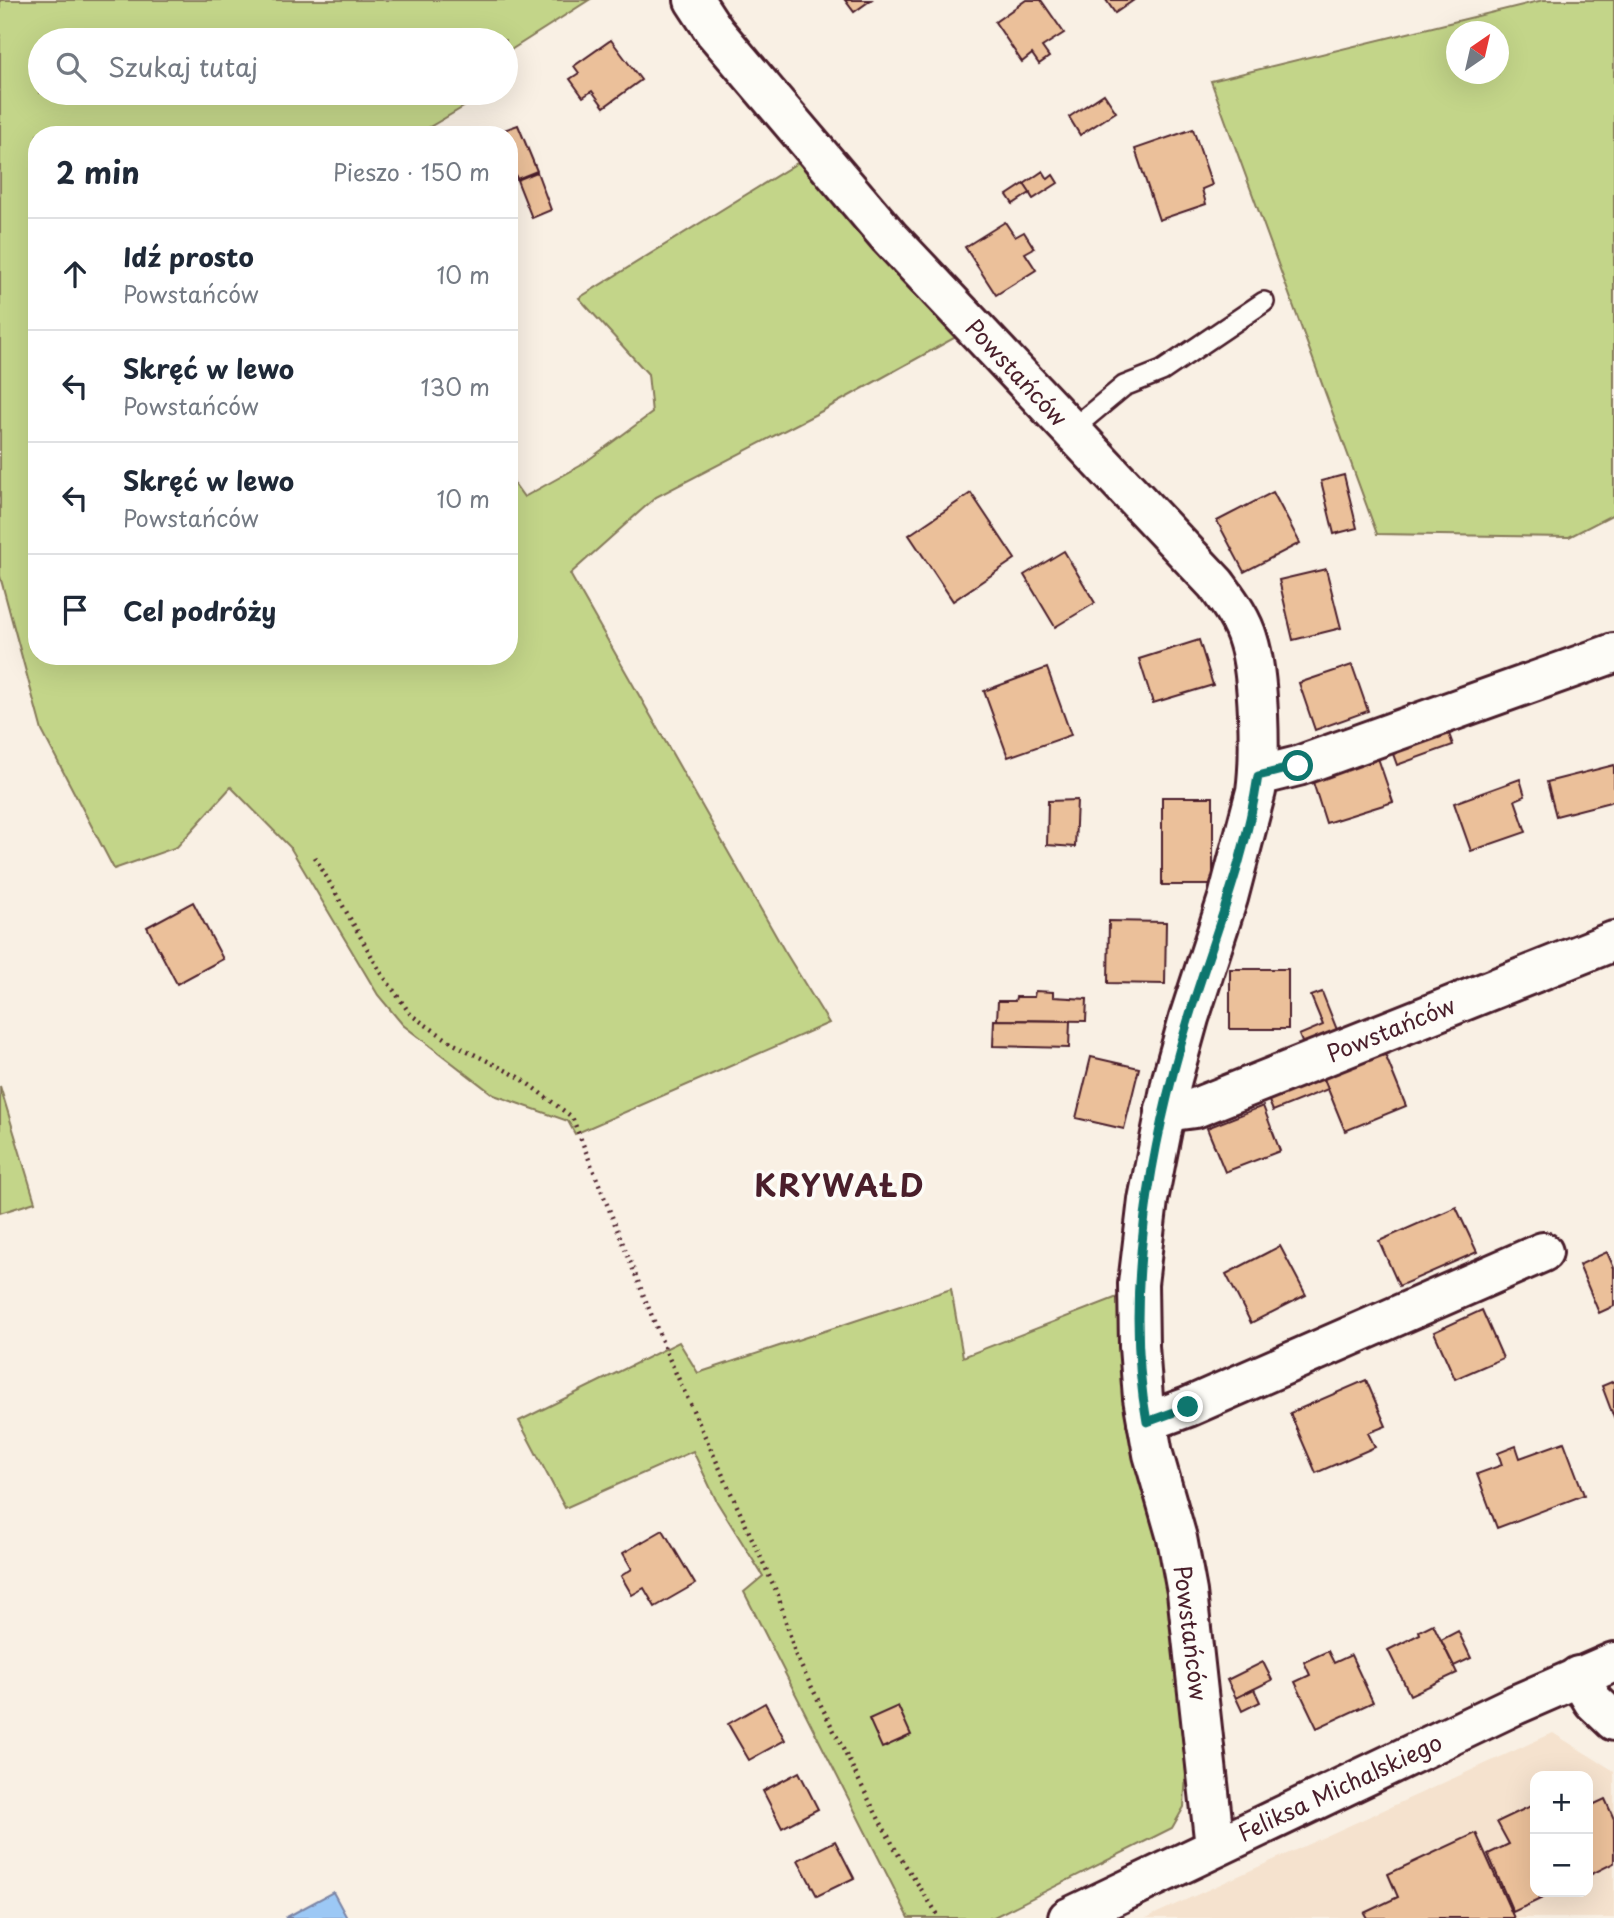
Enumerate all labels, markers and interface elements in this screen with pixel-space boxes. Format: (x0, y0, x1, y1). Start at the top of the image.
north arrow (1446, 21, 1509, 84)
search box (28, 28, 518, 105)
text: Szukaj tutaj (108, 47, 258, 86)
icon: search (52, 48, 90, 86)
text: 2 min (56, 149, 140, 194)
text: Pieszo · 150 m (333, 154, 490, 189)
text: Idź prosto (123, 237, 254, 276)
icon: ahead (56, 255, 94, 293)
text: 10 m (436, 257, 490, 292)
text: Powstańców (123, 276, 259, 311)
street label: Powstańców (958, 310, 1076, 434)
text: Skręć w lewo (123, 349, 294, 388)
icon: left (56, 367, 94, 405)
text: 130 m (420, 369, 490, 404)
text: Powstańców (123, 388, 259, 423)
text: Skręć w lewo (123, 461, 294, 500)
icon: left (56, 479, 94, 517)
text: 10 m (436, 481, 490, 516)
text: Powstańców (123, 500, 259, 535)
icon: arrive (56, 591, 94, 629)
text: Cel podróży (123, 591, 276, 630)
route start (1282, 750, 1313, 781)
street label: Powstańców (1321, 987, 1460, 1070)
district label: KRYWAŁD (754, 1162, 926, 1207)
route end (1172, 1391, 1203, 1422)
street label: Powstańców (1166, 1563, 1217, 1702)
street label: Feliksa Michalskiego (1231, 1724, 1447, 1849)
map controls (1530, 1771, 1593, 1897)
button: + (1530, 1771, 1593, 1834)
button: − (1530, 1834, 1593, 1897)

